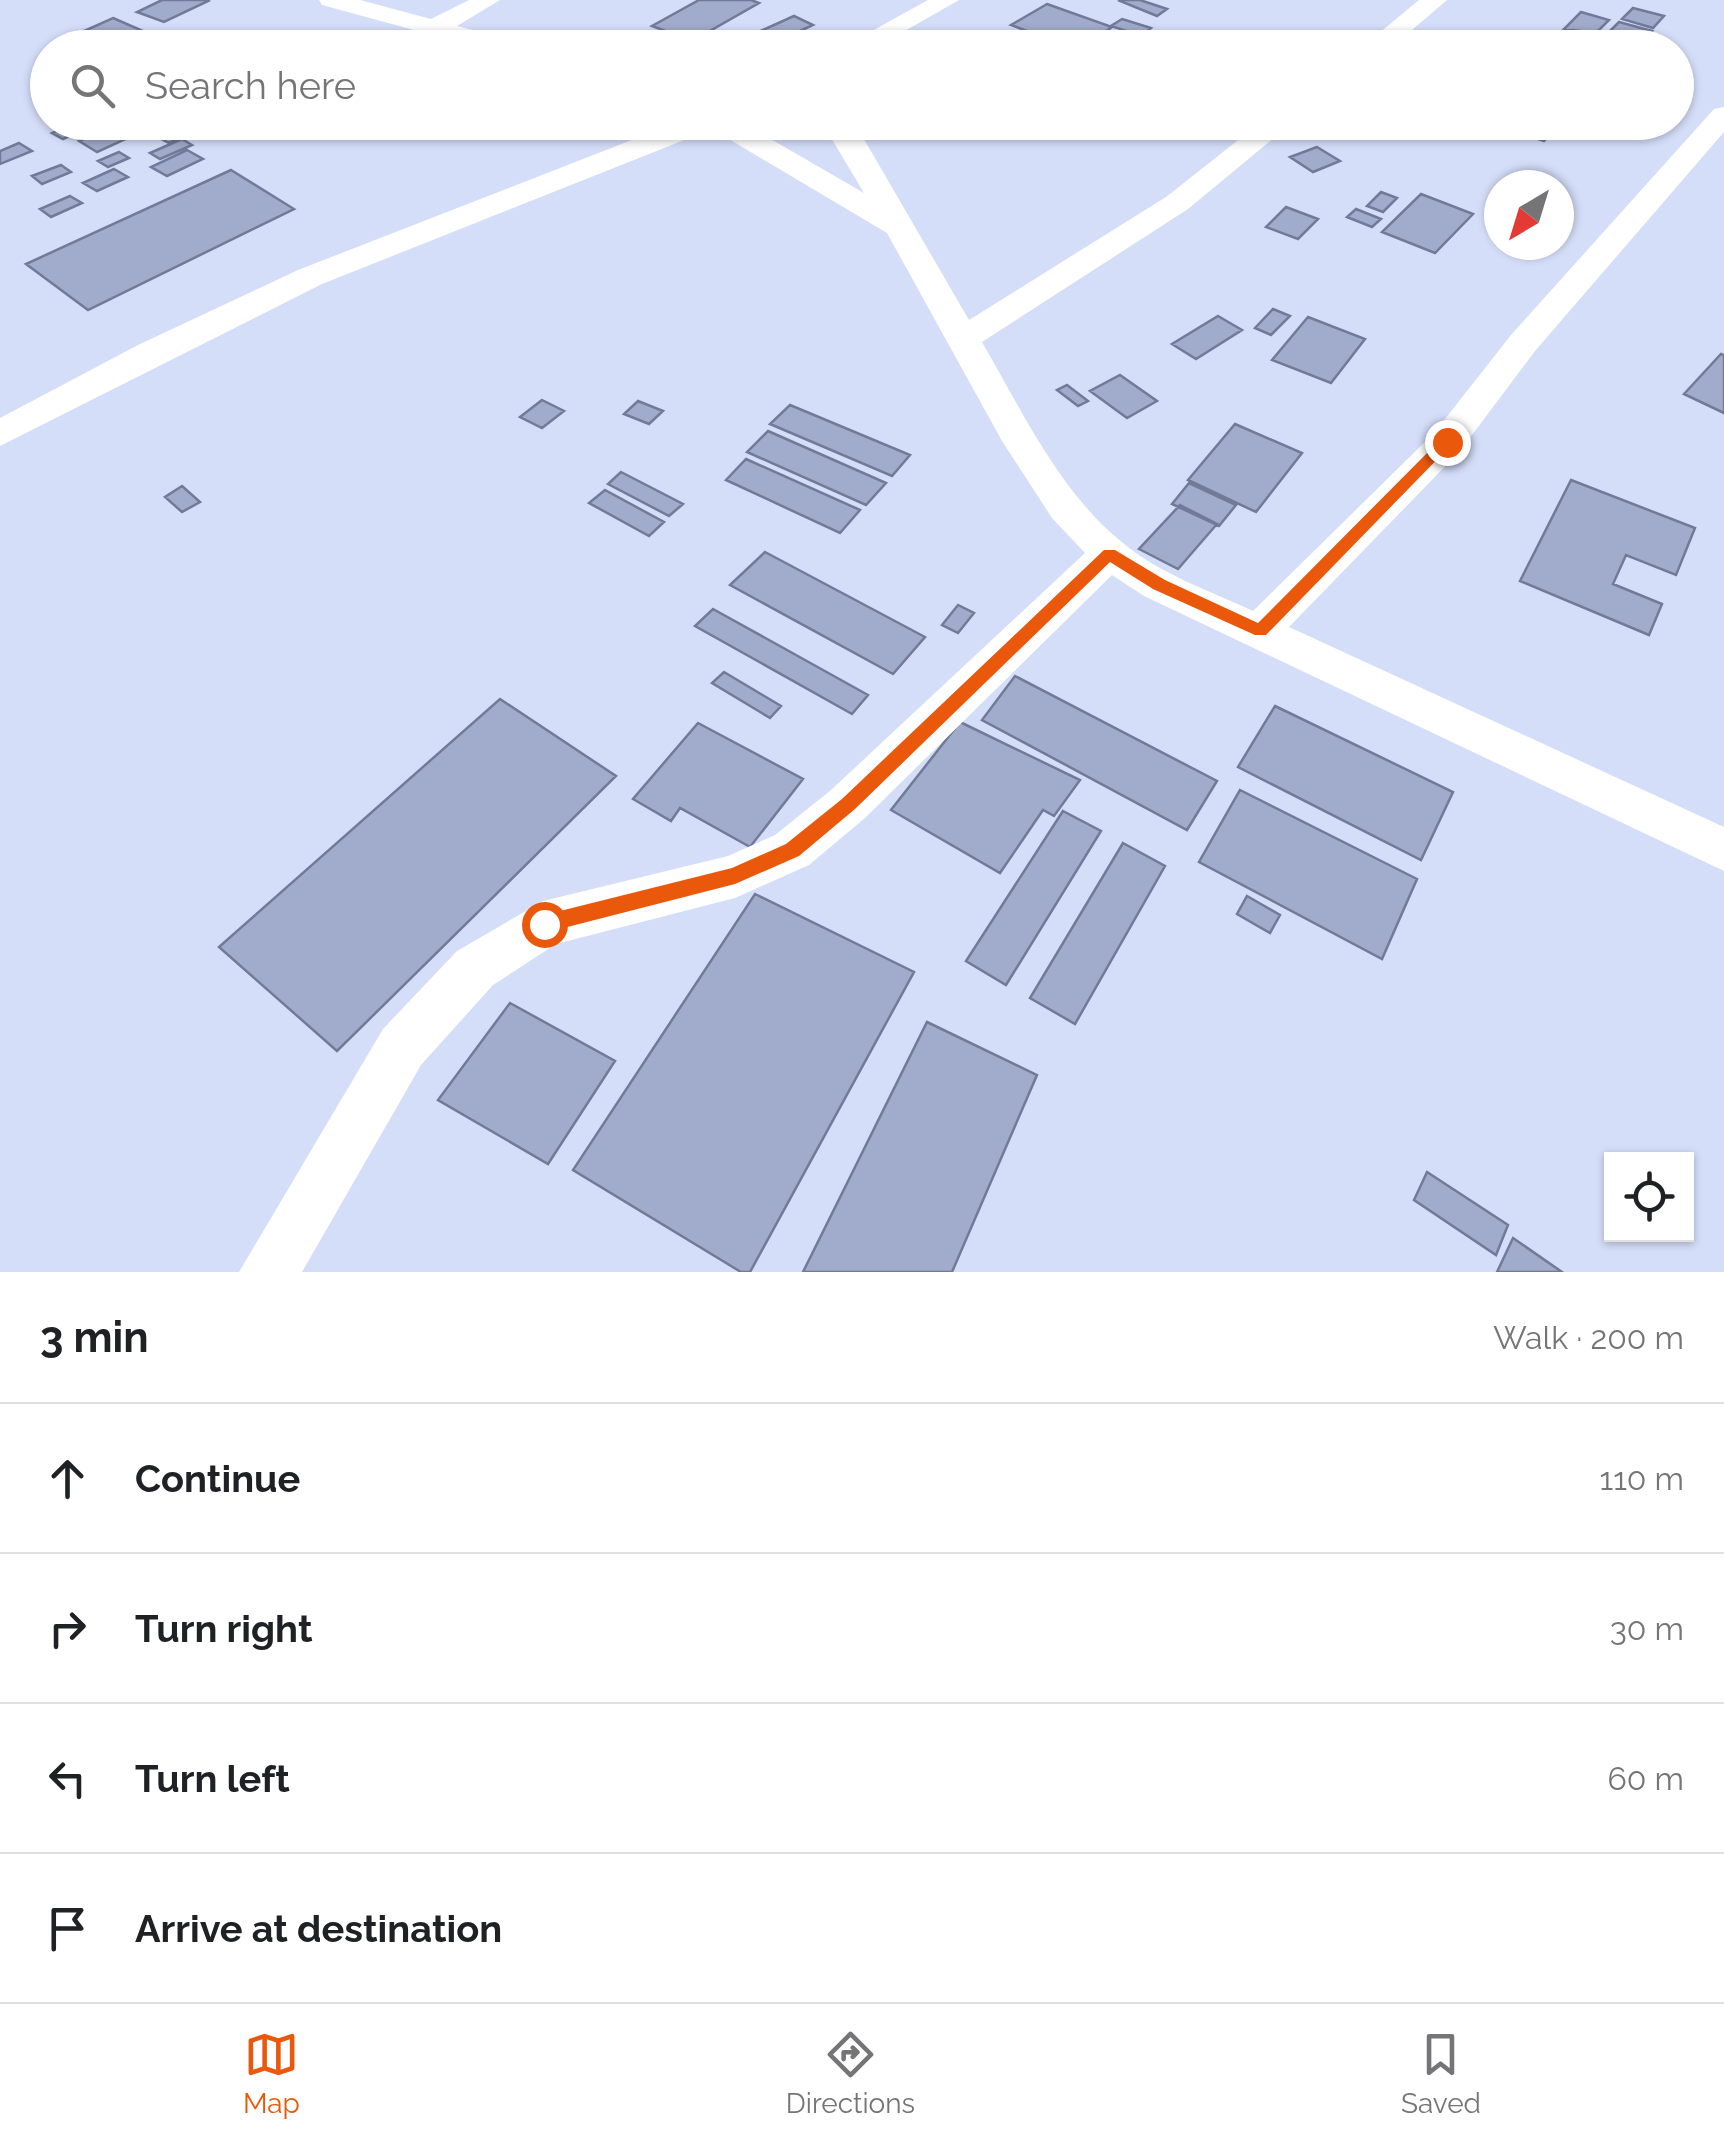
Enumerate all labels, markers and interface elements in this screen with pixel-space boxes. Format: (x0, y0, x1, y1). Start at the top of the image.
search box (30, 30, 1694, 140)
icon: search (65, 58, 120, 113)
text: Search here (145, 63, 356, 108)
north arrow (1484, 170, 1574, 260)
route end (1425, 420, 1471, 466)
route start (522, 902, 568, 948)
map controls (1604, 1152, 1694, 1242)
button: locate (1604, 1152, 1694, 1242)
text: 3 min (40, 1313, 149, 1362)
text: Walk · 200 m (1493, 1319, 1684, 1356)
icon: ahead (40, 1451, 95, 1506)
text: Continue (135, 1456, 300, 1501)
text: 110 m (1599, 1460, 1684, 1497)
icon: right (40, 1601, 95, 1656)
text: Turn right (135, 1606, 312, 1651)
text: 30 m (1610, 1610, 1684, 1647)
icon: left (40, 1751, 95, 1806)
text: Turn left (135, 1756, 290, 1801)
text: 60 m (1608, 1760, 1684, 1797)
icon: arrive (40, 1901, 95, 1956)
text: Arrive at destination (135, 1906, 502, 1951)
tab: Map (243, 2027, 300, 2120)
tab: Directions (786, 2027, 915, 2120)
tab: Saved (1401, 2027, 1481, 2120)

